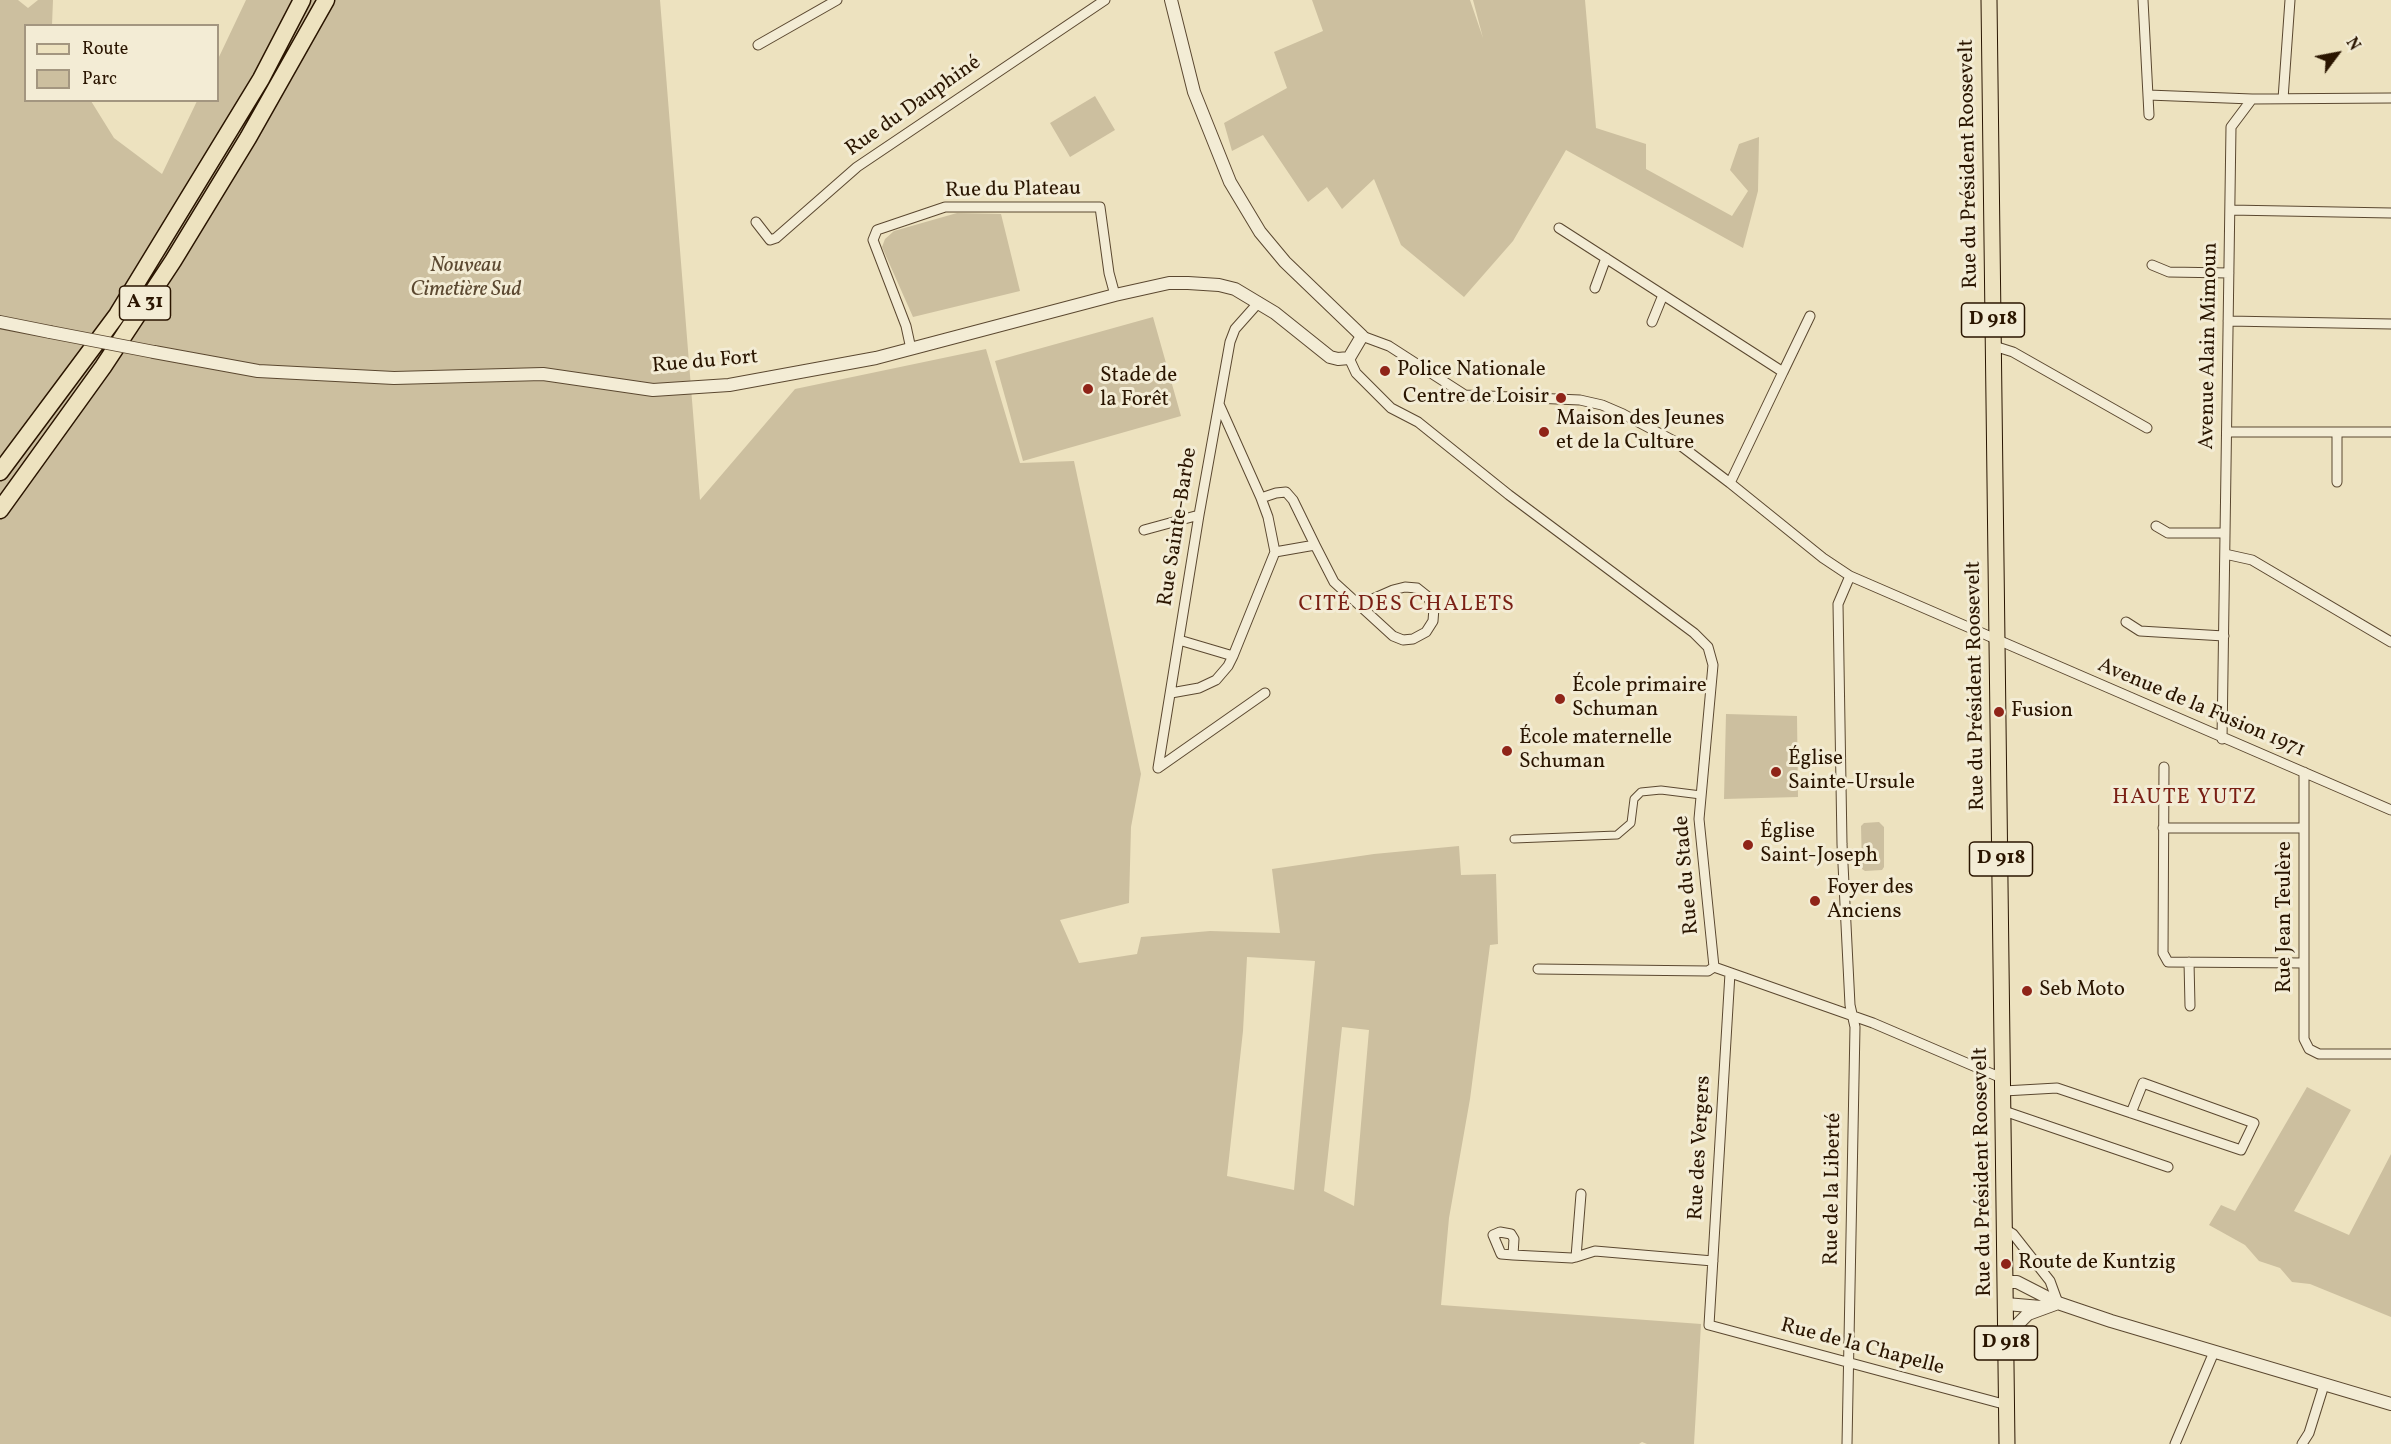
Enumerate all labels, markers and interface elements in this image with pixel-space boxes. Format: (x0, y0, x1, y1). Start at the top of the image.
legend (24, 24, 219, 102)
north arrow (2307, 24, 2367, 84)
text: N (2340, 34, 2365, 55)
text: Route (82, 37, 128, 62)
street label: Rue du Président Roosevelt (1955, 39, 1985, 289)
street label: Rue du Dauphiné (842, 51, 986, 163)
text: Parc (82, 67, 117, 92)
street label: Rue du Plateau (945, 177, 1081, 205)
street label: Avenue Alain Mimoun (2196, 242, 2224, 450)
park label: Nouveau Cimetière Sud (410, 254, 522, 304)
road number: A 31 (120, 286, 170, 320)
road number: D 918 (1962, 303, 2024, 337)
street label: Rue du Fort (651, 346, 759, 380)
place label: Police Nationale (1397, 358, 1546, 384)
place label: Stade de la Forêt (1100, 364, 1177, 414)
marker: Police Nationale (1378, 364, 1392, 378)
marker: Stade de la Forêt (1081, 382, 1095, 396)
place label: Centre de Loisir (1403, 385, 1549, 411)
marker: Centre de Loisir (1554, 391, 1568, 405)
place label: Maison des Jeunes et de la Culture (1556, 407, 1724, 457)
marker: Maison des Jeunes et de la Culture (1537, 425, 1551, 439)
street label: Rue Sainte-Barbe (1154, 446, 1204, 608)
street label: Rue du Président Roosevelt (1962, 561, 1992, 811)
district label: CITÉ DES CHALETS (1299, 593, 1515, 619)
street label: Avenue de la Fusion 1971 (2093, 654, 2309, 764)
place label: École primaire Schuman (1572, 674, 1707, 724)
marker: École primaire Schuman (1553, 692, 1567, 706)
place label: Fusion (2011, 699, 2073, 725)
marker: Fusion (1992, 705, 2006, 719)
place label: École maternelle Schuman (1519, 726, 1672, 776)
marker: École maternelle Schuman (1500, 744, 1514, 758)
place label: Église Sainte-Ursule (1788, 747, 1915, 797)
marker: Église Sainte-Ursule (1769, 765, 1783, 779)
district label: HAUTE YUTZ (2112, 786, 2258, 812)
street label: Rue du Stade (1670, 814, 1706, 936)
place label: Église Saint-Joseph (1760, 820, 1878, 870)
marker: Église Saint-Joseph (1741, 838, 1755, 852)
street label: Rue Jean Teulère (2273, 841, 2299, 993)
road number: D 918 (1970, 842, 2032, 876)
place label: Foyer des Anciens (1827, 876, 1914, 926)
marker: Foyer des Anciens (1808, 894, 1822, 908)
place label: Seb Moto (2039, 978, 2125, 1004)
marker: Seb Moto (2020, 984, 2034, 998)
street label: Rue du Président Roosevelt (1969, 1047, 1999, 1297)
street label: Rue des Vergers (1685, 1075, 1717, 1221)
street label: Rue de la Liberté (1820, 1112, 1848, 1266)
place label: Route de Kuntzig (2018, 1251, 2176, 1277)
marker: Route de Kuntzig (1999, 1257, 2013, 1271)
street label: Rue de la Chapelle (1777, 1314, 1947, 1382)
road number: D 918 (1974, 1326, 2038, 1360)

